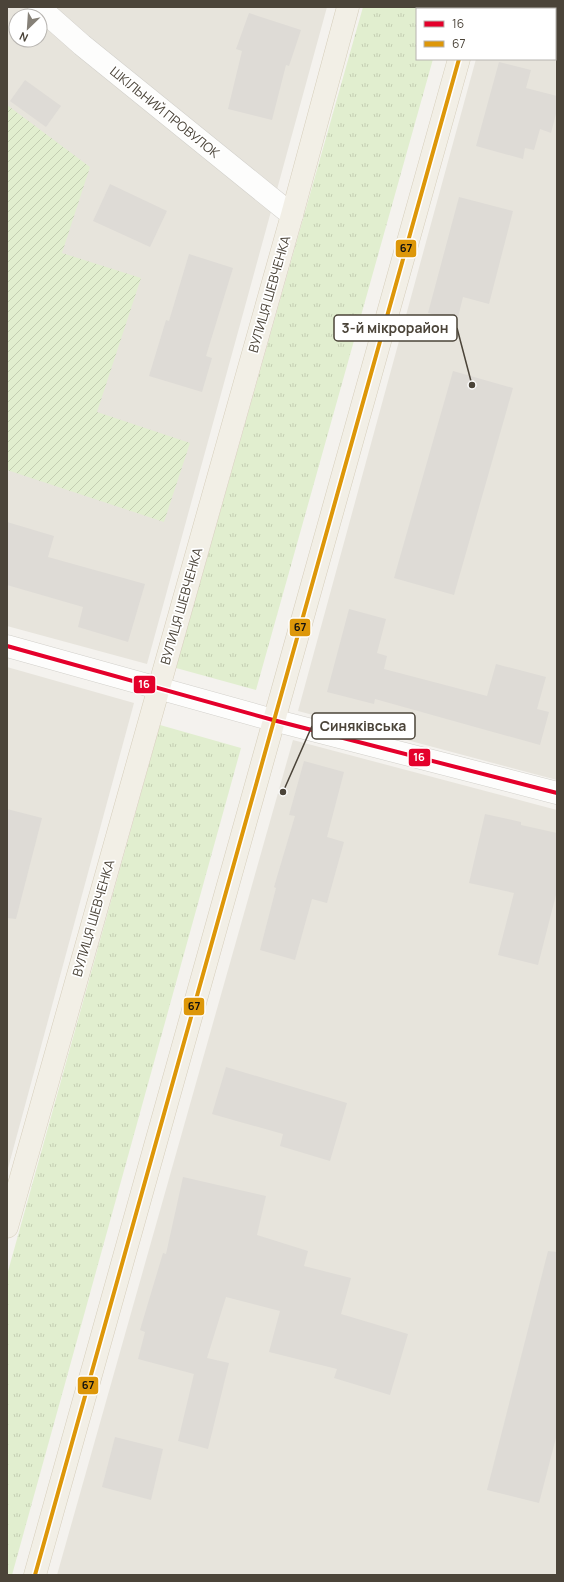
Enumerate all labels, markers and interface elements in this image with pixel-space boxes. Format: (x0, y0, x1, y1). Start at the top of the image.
north arrow (8, 8, 48, 48)
legend (416, 8, 556, 60)
text: 16 (452, 15, 464, 32)
text: N (17, 29, 30, 46)
text: 67 (452, 35, 465, 52)
street label: ШКІЛЬНИЙ ПРОВУЛОК (106, 62, 224, 162)
street label: ВУЛИЦЯ ШЕВЧЕНКА (244, 234, 294, 354)
line badge: 67 (395, 239, 417, 258)
text: 67 (400, 240, 412, 255)
callout: 3-й мікрорайон (334, 315, 457, 341)
text: 3-й мікрорайон (342, 318, 448, 337)
street label: ВУЛИЦЯ ШЕВЧЕНКА (156, 546, 206, 666)
line badge: 67 (289, 618, 311, 637)
text: 67 (294, 619, 306, 634)
line badge: 16 (133, 675, 156, 694)
text: 16 (138, 676, 150, 691)
callout: Синяківська (312, 713, 415, 739)
text: Синяківська (320, 716, 406, 735)
line badge: 16 (408, 748, 431, 767)
text: 16 (413, 749, 425, 764)
street label: ВУЛИЦЯ ШЕВЧЕНКА (68, 858, 118, 978)
line badge: 67 (183, 997, 205, 1016)
text: 67 (188, 998, 200, 1013)
line badge: 67 (77, 1376, 99, 1395)
text: 67 (82, 1377, 94, 1392)

